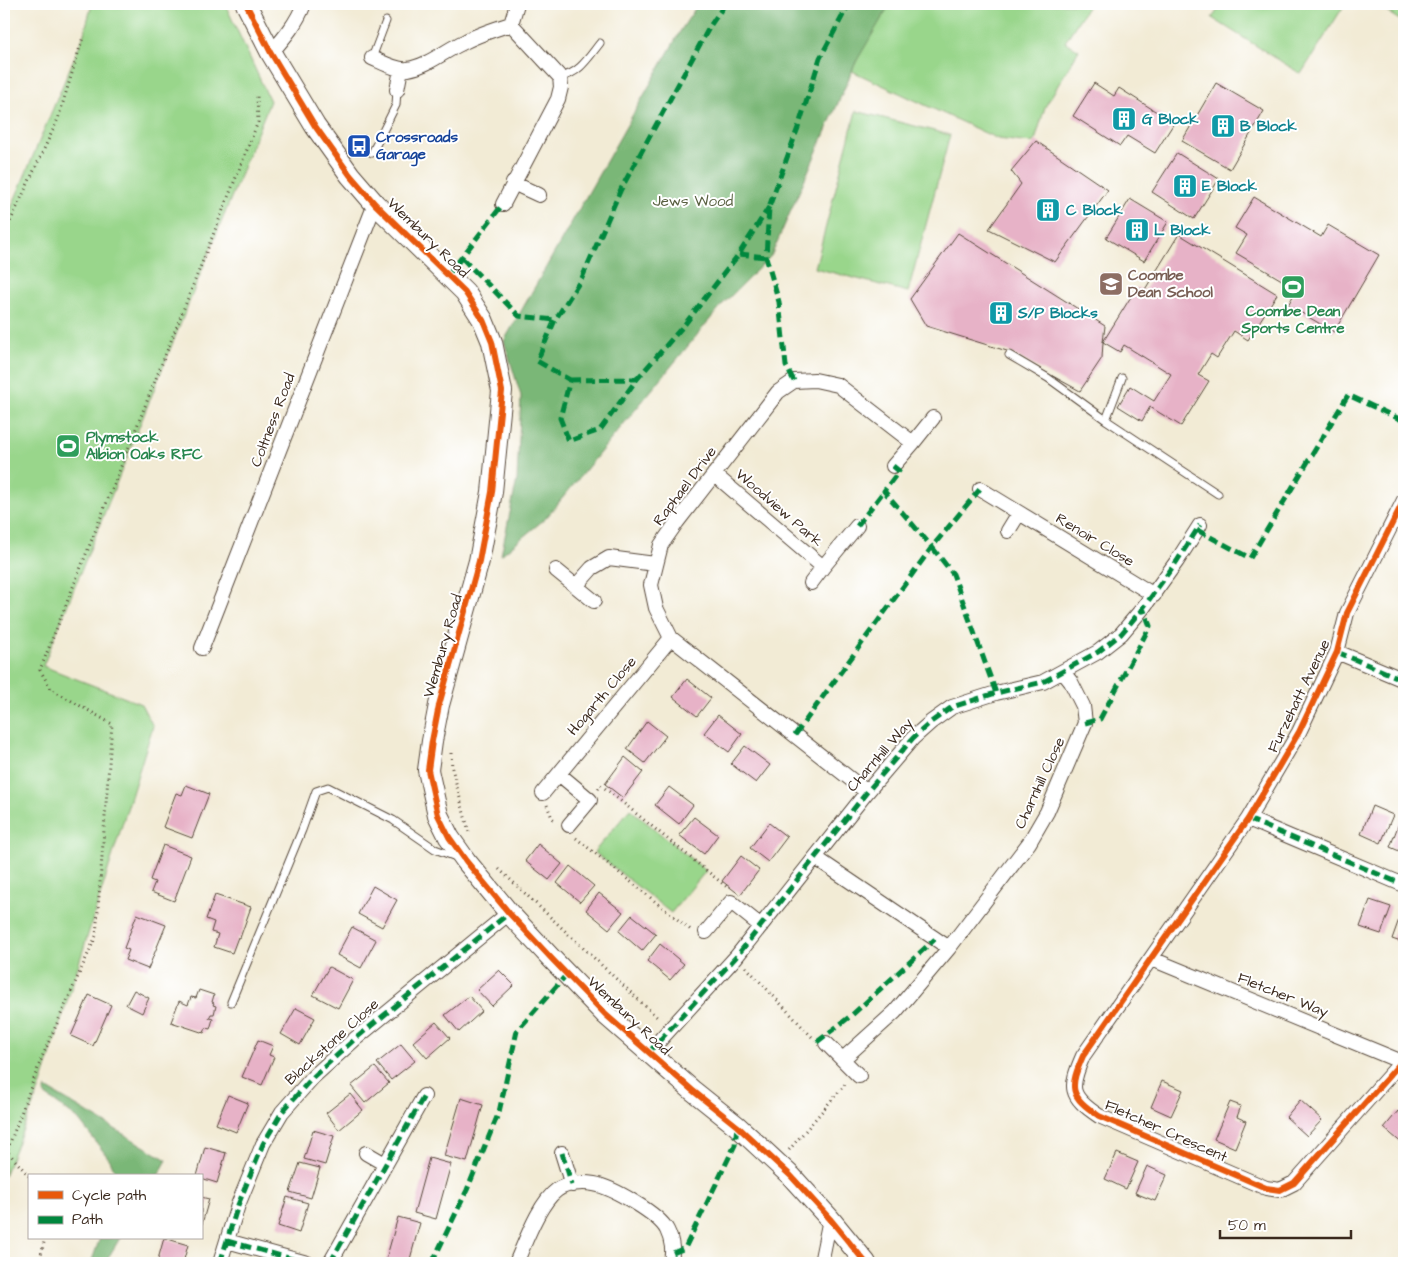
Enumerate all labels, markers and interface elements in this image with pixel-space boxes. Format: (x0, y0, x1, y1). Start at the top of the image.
building icon: G Block (1111, 106, 1137, 132)
place label: G Block (1142, 109, 1199, 130)
building icon: B Block (1210, 113, 1236, 139)
place label: B Block (1240, 116, 1298, 137)
place label: Crossroads Garage (376, 127, 458, 167)
bus stop icon: Crossroads Garage (346, 133, 372, 159)
building icon: E Block (1172, 173, 1198, 199)
place label: E Block (1202, 176, 1258, 197)
park label: Jews Wood (653, 191, 734, 212)
street label: Wembury Road (382, 193, 474, 284)
building icon: C Block (1035, 197, 1061, 223)
place label: C Block (1066, 200, 1124, 221)
building icon: L Block (1124, 217, 1150, 243)
place label: L Block (1154, 220, 1211, 241)
place label: Coombe Dean School (1128, 265, 1213, 303)
school or university icon: Coombe Dean School (1098, 271, 1124, 297)
sports icon: Coombe Dean Sports Centre (1280, 274, 1306, 300)
building icon: S/P Blocks (988, 300, 1014, 326)
place label: Coombe Dean Sports Centre (1241, 301, 1345, 339)
place label: S/P Blocks (1017, 303, 1098, 324)
street label: Coltness Road (246, 370, 301, 470)
place label: Plymstock Albion Oaks RFC (86, 427, 203, 465)
sports icon: Plymstock Albion Oaks RFC (55, 433, 81, 459)
street label: Raphael Drive (648, 442, 722, 530)
street label: Woodview Park (731, 464, 827, 552)
street label: Renoir Close (1052, 508, 1138, 572)
street label: Wembury Road (418, 591, 469, 701)
street label: Furzehatt Avenue (1262, 636, 1336, 756)
street label: Hogarth Close (563, 652, 642, 741)
street label: Charnhill Way (842, 713, 919, 797)
street label: Charnhill Close (1010, 734, 1070, 832)
street label: Fletcher Way (1234, 967, 1332, 1024)
street label: Wembury Road (582, 972, 675, 1061)
street label: Blackstone Close (280, 994, 384, 1090)
street label: Fletcher Crescent (1101, 1095, 1231, 1167)
legend (28, 1174, 202, 1240)
text: Cycle path (72, 1185, 147, 1207)
scale bar (1220, 1207, 1352, 1239)
text: Path (72, 1209, 103, 1230)
text: 50 m (1228, 1215, 1266, 1236)

